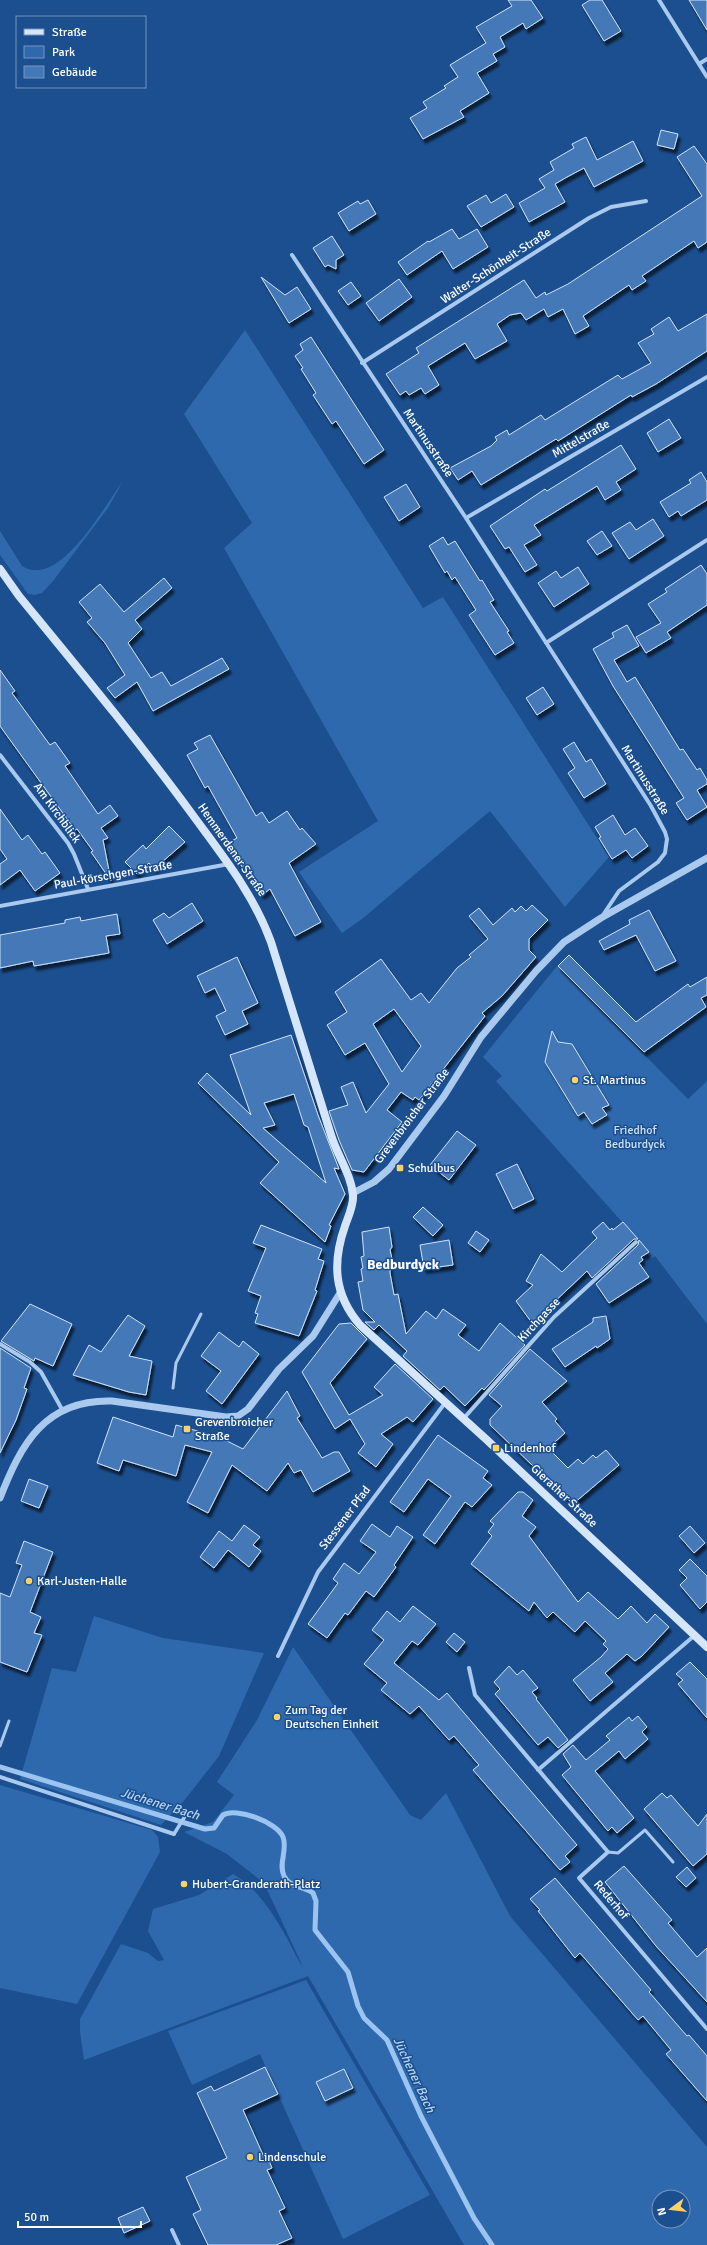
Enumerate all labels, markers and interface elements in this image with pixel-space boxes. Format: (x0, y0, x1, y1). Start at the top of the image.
legend (16, 16, 146, 88)
text: Straße (52, 25, 87, 40)
text: Park (52, 45, 75, 60)
text: Gebäude (52, 65, 97, 80)
street label: Walter-Schönheit-Straße (438, 225, 554, 307)
street label: Martinusstraße (399, 406, 457, 480)
street label: Mittelstraße (549, 416, 613, 462)
street label: Martinusstraße (618, 742, 672, 818)
street label: Am Kirchblick (30, 780, 84, 846)
street label: Hemmerdener Straße (194, 801, 270, 899)
street label: Paul-Körschgen-Straße (53, 857, 173, 893)
street label: Grevenbroicher Straße (371, 1065, 453, 1167)
place label: St. Martinus (583, 1073, 646, 1088)
marker: St. Martinus (570, 1075, 580, 1085)
park label: Friedhof Bedburdyck (605, 1123, 665, 1152)
place label: Schulbus (408, 1161, 455, 1176)
marker: Schulbus (395, 1163, 405, 1173)
district label: Bedburdyck (367, 1256, 440, 1273)
street label: Kirchgasse (515, 1295, 563, 1345)
place label: Grevenbroicher Straße (195, 1415, 274, 1444)
marker: Grevenbroicher Straße (182, 1424, 192, 1434)
place label: Lindenhof (504, 1441, 556, 1456)
marker: Lindenhof (491, 1443, 501, 1453)
street label: Gierather Straße (527, 1461, 601, 1531)
street label: Stessener Pfad (316, 1483, 374, 1553)
place label: Karl-Justen-Halle (37, 1574, 127, 1589)
marker: Karl-Justen-Halle (24, 1576, 34, 1586)
place label: Zum Tag der Deutschen Einheit (285, 1703, 379, 1732)
marker: Zum Tag der Deutschen Einheit (272, 1712, 282, 1722)
water label: Jüchener Bach (119, 1784, 202, 1824)
place label: Hubert-Granderath-Platz (192, 1877, 320, 1892)
street label: Rederhof (590, 1877, 632, 1923)
marker: Hubert-Granderath-Platz (179, 1879, 189, 1889)
water label: Jüchener Bach (390, 2035, 439, 2116)
place label: Lindenschule (258, 2150, 326, 2165)
marker: Lindenschule (245, 2152, 255, 2162)
north arrow (651, 2189, 691, 2229)
scale bar (18, 2203, 141, 2229)
text: N (655, 2206, 669, 2217)
text: 50 m (24, 2210, 49, 2225)

